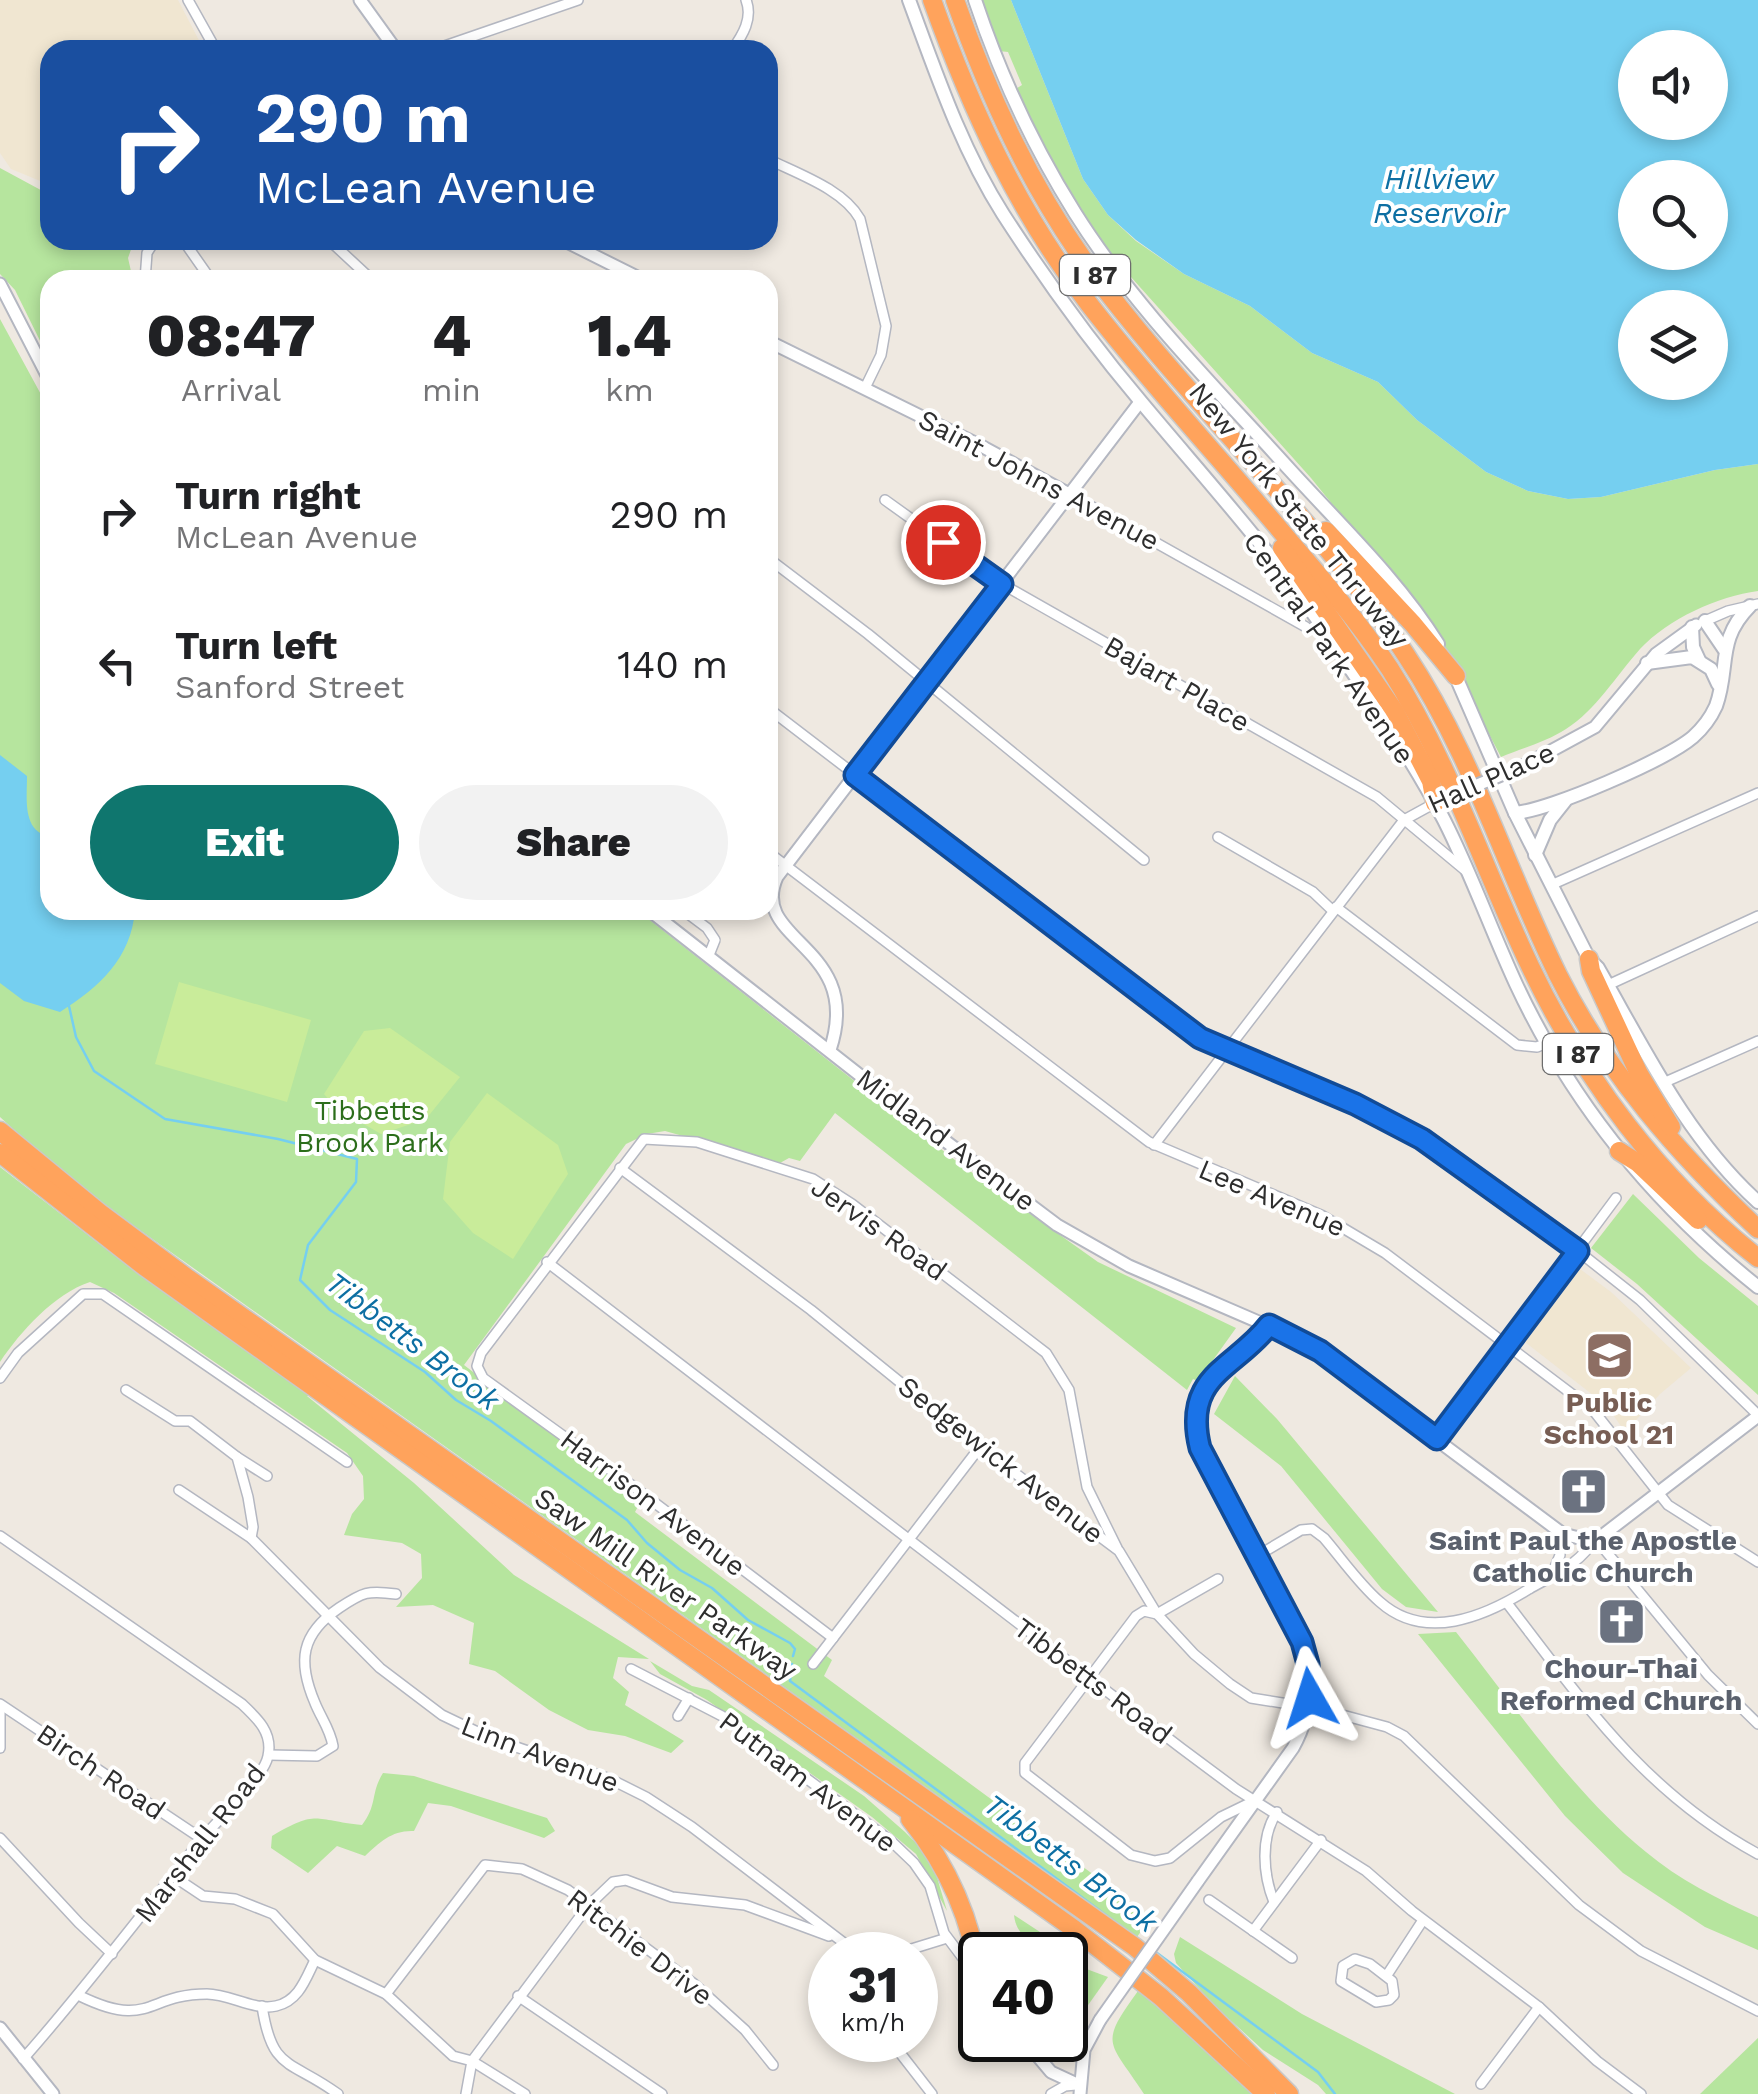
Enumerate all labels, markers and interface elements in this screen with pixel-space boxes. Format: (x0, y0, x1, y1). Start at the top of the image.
map controls (1618, 30, 1728, 400)
button: sound (1618, 30, 1728, 140)
text: 290 m (255, 77, 471, 159)
icon: right (90, 80, 220, 210)
button: search (1618, 160, 1728, 270)
text: McLean Avenue (255, 161, 597, 214)
water label: Hillview Reservoir (1373, 161, 1506, 230)
road number: I 87 (1060, 255, 1130, 295)
button: layers (1618, 290, 1728, 400)
text: 08:47 (146, 300, 316, 371)
text: 4 (432, 300, 471, 371)
text: 1.4 (587, 300, 672, 371)
text: Arrival (181, 371, 281, 409)
text: min (422, 371, 481, 409)
text: km (605, 371, 654, 409)
street label: New York State Thruway (1182, 376, 1416, 654)
street label: Saint Johns Avenue (913, 403, 1165, 557)
text: Turn right (175, 474, 361, 518)
icon: right (90, 488, 145, 543)
text: 290 m (610, 493, 728, 537)
pin (901, 500, 986, 585)
icon: arrive (916, 515, 971, 570)
text: McLean Avenue (175, 518, 418, 556)
street label: Central Park Avenue (1237, 526, 1421, 770)
text: Turn left (175, 624, 337, 668)
street label: Bajart Place (1098, 629, 1256, 739)
icon: left (90, 638, 145, 693)
text: 140 m (617, 643, 728, 687)
text: Sanford Street (175, 668, 404, 706)
street label: Hall Place (1422, 735, 1560, 821)
button: Exit (90, 785, 399, 900)
button: Share (419, 785, 728, 900)
road number: I 87 (1543, 1034, 1613, 1074)
street label: Midland Avenue (850, 1062, 1042, 1218)
park label: Tibbetts Brook Park (296, 1094, 444, 1159)
street label: Lee Avenue (1194, 1152, 1350, 1244)
street label: Jervis Road (805, 1170, 953, 1288)
water label: Tibbetts Brook (319, 1264, 508, 1419)
school or university icon: Public School 21 (1583, 1329, 1635, 1381)
street label: Sedgewick Avenue (892, 1370, 1110, 1550)
place label: Public School 21 (1544, 1386, 1674, 1451)
street label: Harrison Avenue (554, 1423, 752, 1583)
church icon: Saint Paul the Apostle Catholic Church (1557, 1466, 1609, 1518)
street label: Saw Mill River Parkway (529, 1481, 804, 1687)
place label: Saint Paul the Apostle Catholic Church (1429, 1524, 1737, 1589)
church icon: Chour-Thai Reformed Church (1595, 1595, 1647, 1647)
street label: Tibbetts Road (1008, 1611, 1178, 1751)
position arrow (1258, 1646, 1362, 1750)
place label: Chour-Thai Reformed Church (1500, 1652, 1742, 1717)
street label: Putnam Avenue (713, 1705, 903, 1859)
street label: Linn Avenue (456, 1709, 624, 1799)
street label: Birch Road (31, 1717, 171, 1827)
street label: Marshall Road (128, 1757, 272, 1929)
water label: Tibbetts Brook (977, 1786, 1166, 1941)
street label: Ritchie Drive (561, 1882, 719, 2012)
speed limit sign: 40 (958, 1932, 1088, 2062)
text: 31 (847, 1955, 899, 2014)
text: km/h (841, 2008, 905, 2037)

